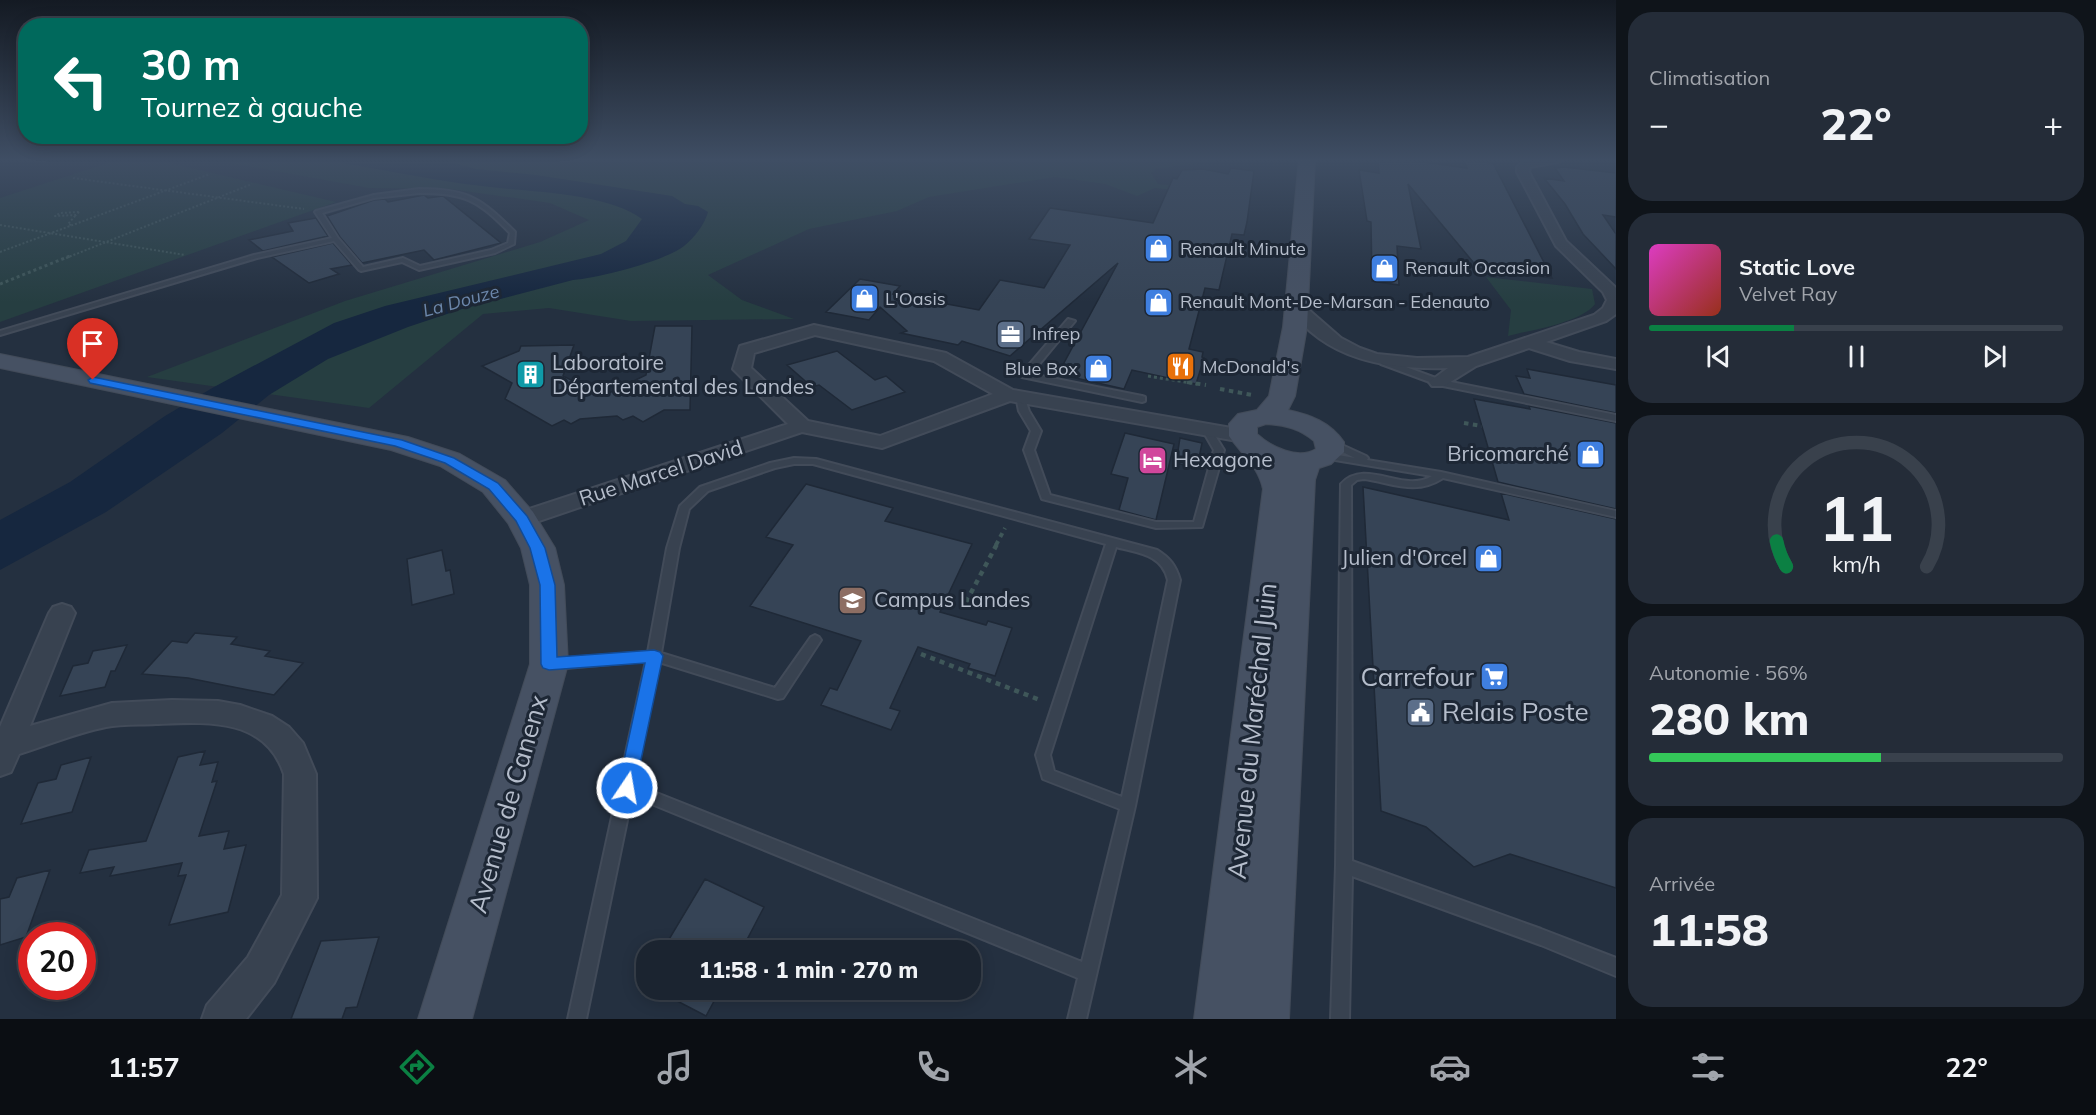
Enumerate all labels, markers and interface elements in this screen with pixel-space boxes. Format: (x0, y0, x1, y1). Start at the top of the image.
text: 30 m (141, 38, 241, 91)
icon: left (42, 42, 120, 120)
text: Climatisation (1649, 65, 1770, 90)
text: Tournez à gauche (141, 90, 363, 124)
text: 22° (1820, 95, 1892, 151)
text: − (1649, 103, 1669, 144)
text: + (2043, 103, 2063, 144)
shop icon: Renault Minute (1143, 233, 1175, 265)
place label: Renault Minute (1180, 237, 1306, 260)
shop icon: Renault Occasion (1368, 252, 1400, 284)
text: Static Love (1739, 253, 1855, 281)
place label: Renault Occasion (1405, 256, 1550, 279)
water label: La Douze (420, 279, 502, 322)
text: Velvet Ray (1739, 281, 1837, 306)
shop icon: L'Oasis (848, 283, 880, 315)
shop icon: Renault Mont-De-Marsan - Edenauto (1143, 286, 1175, 318)
place label: L'Oasis (885, 287, 946, 310)
place label: Renault Mont-De-Marsan - Edenauto (1180, 290, 1490, 313)
pin (67, 318, 118, 380)
office icon: Infrep (995, 318, 1027, 350)
place label: Infrep (1032, 322, 1080, 345)
icon: arrive (76, 327, 109, 360)
icon: previous (1702, 340, 1735, 373)
icon: pause (1840, 340, 1873, 373)
icon: next (1978, 340, 2011, 373)
place label: Laboratoire Départemental des Landes (552, 349, 814, 399)
restaurant icon: McDonald's (1165, 351, 1197, 383)
shop icon: Blue Box (1083, 353, 1115, 385)
place label: McDonald's (1202, 355, 1299, 378)
place label: Blue Box (1005, 357, 1078, 380)
building icon: Laboratoire Départemental des Landes (515, 359, 547, 391)
street label: Rue Marcel David (576, 433, 746, 511)
shop icon: Bricomarché (1574, 438, 1606, 470)
place label: Bricomarché (1447, 440, 1569, 466)
hotel icon: Hexagone (1136, 444, 1168, 476)
place label: Hexagone (1173, 446, 1273, 472)
text: 11 (1819, 478, 1893, 557)
shop icon: Julien d'Orcel (1472, 542, 1504, 574)
place label: Julien d'Orcel (1341, 544, 1467, 570)
text: km/h (1832, 550, 1880, 577)
street label: Avenue du Maréchal Juin (1220, 581, 1283, 881)
school or university icon: Campus Landes (837, 584, 869, 616)
place label: Campus Landes (874, 586, 1030, 612)
place label: Carrefour (1360, 660, 1475, 693)
text: Autonomie · 56% (1649, 660, 1808, 685)
supermarket icon: Carrefour (1479, 661, 1511, 693)
text: 280 km (1649, 690, 1810, 746)
street label: Avenue de Canenx (461, 691, 554, 917)
place label: Relais Poste (1442, 695, 1589, 728)
public building icon: Relais Poste (1405, 696, 1437, 728)
position arrow (595, 756, 659, 820)
text: Arrivée (1649, 871, 1715, 896)
text: 11:58 (1649, 901, 1769, 957)
speed limit sign: 20 (18, 922, 96, 1000)
text: 11:58 · 1 min · 270 m (699, 956, 918, 984)
icon: directions (396, 1046, 438, 1088)
icon: music (654, 1046, 696, 1088)
icon: phone (912, 1046, 954, 1088)
icon: climate (1170, 1046, 1212, 1088)
icon: car (1429, 1046, 1471, 1088)
icon: filters (1687, 1046, 1729, 1088)
text: 11:57 (108, 1050, 180, 1084)
text: 22° (1945, 1050, 1988, 1084)

